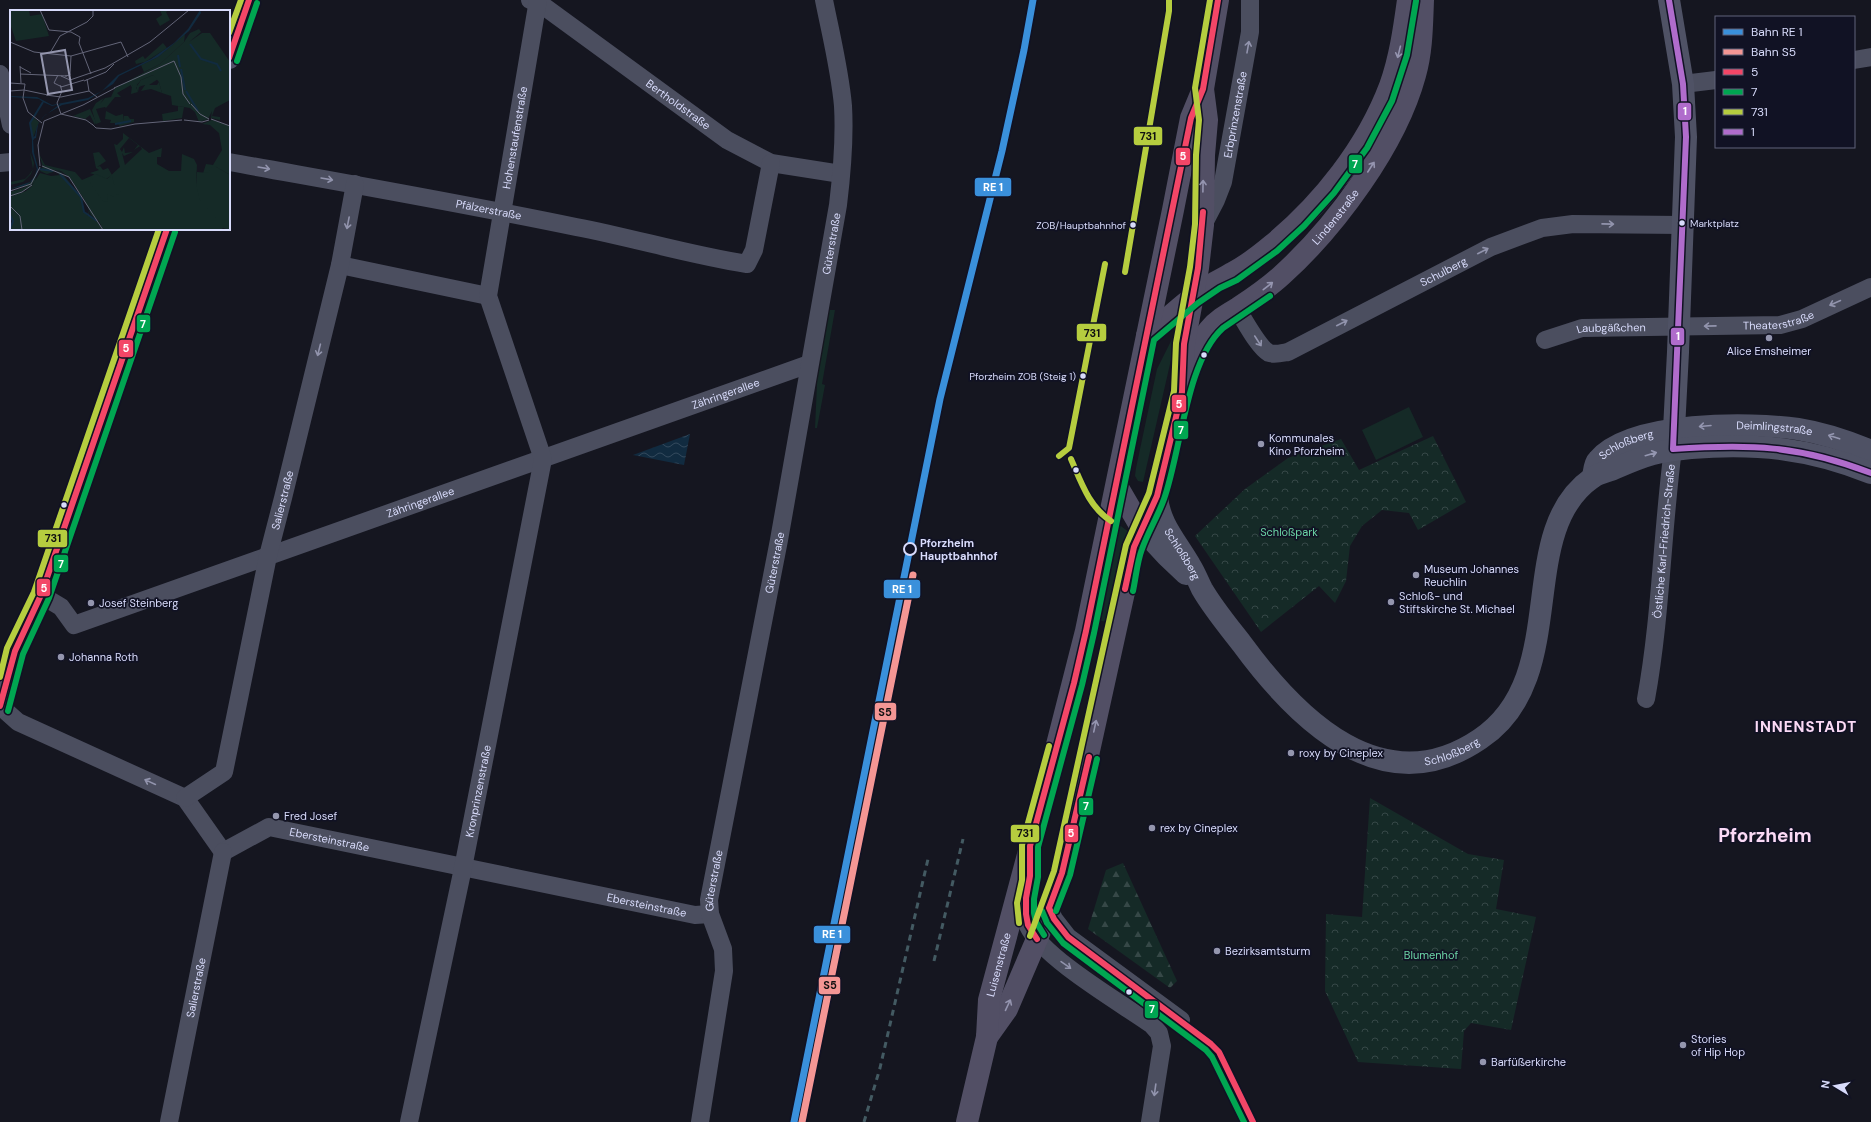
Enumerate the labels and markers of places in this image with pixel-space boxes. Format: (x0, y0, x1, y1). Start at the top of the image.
place label: Marktplatz (1690, 217, 1739, 230)
marker: Marktplatz (1677, 218, 1687, 228)
place label: ZOB/Hauptbahnhof (1036, 219, 1127, 232)
marker: ZOB/Hauptbahnhof (1128, 220, 1138, 230)
marker: Alice Emsheimer (1764, 333, 1774, 343)
place label: Alice Emsheimer (1727, 344, 1811, 358)
unlabelled marker (1199, 350, 1209, 360)
place label: Pforzheim ZOB (Steig 1) (969, 370, 1076, 383)
marker: Pforzheim ZOB (Steig 1) (1078, 371, 1088, 381)
place label: Kommunales Kino Pforzheim (1269, 431, 1345, 458)
marker: Kommunales Kino Pforzheim (1256, 439, 1266, 449)
unlabelled marker (1071, 465, 1081, 475)
unlabelled marker (59, 500, 69, 510)
place label: Pforzheim Hauptbahnhof (920, 536, 998, 563)
marker: Pforzheim Hauptbahnhof (903, 542, 917, 556)
place label: Museum Johannes Reuchlin (1424, 562, 1519, 589)
marker: Museum Johannes Reuchlin (1411, 570, 1421, 580)
place label: Schloß- und Stiftskirche St. Michael (1399, 589, 1515, 616)
place label: Josef Steinberg (99, 596, 178, 610)
marker: Schloß- und Stiftskirche St. Michael (1386, 597, 1396, 607)
marker: Josef Steinberg (86, 598, 96, 608)
place label: Johanna Roth (69, 650, 138, 664)
marker: Johanna Roth (56, 652, 66, 662)
place label: roxy by Cineplex (1299, 746, 1384, 760)
marker: roxy by Cineplex (1286, 748, 1296, 758)
place label: Fred Josef (284, 809, 338, 823)
marker: Fred Josef (271, 811, 281, 821)
place label: rex by Cineplex (1160, 821, 1238, 835)
marker: rex by Cineplex (1147, 823, 1157, 833)
place label: Bezirksamtsturm (1225, 944, 1310, 958)
marker: Bezirksamtsturm (1212, 946, 1222, 956)
unlabelled marker (1124, 987, 1134, 997)
place label: Stories of Hip Hop (1691, 1032, 1745, 1059)
marker: Stories of Hip Hop (1678, 1040, 1688, 1050)
place label: Barfüßerkirche (1491, 1055, 1566, 1069)
marker: Barfüßerkirche (1478, 1057, 1488, 1067)

